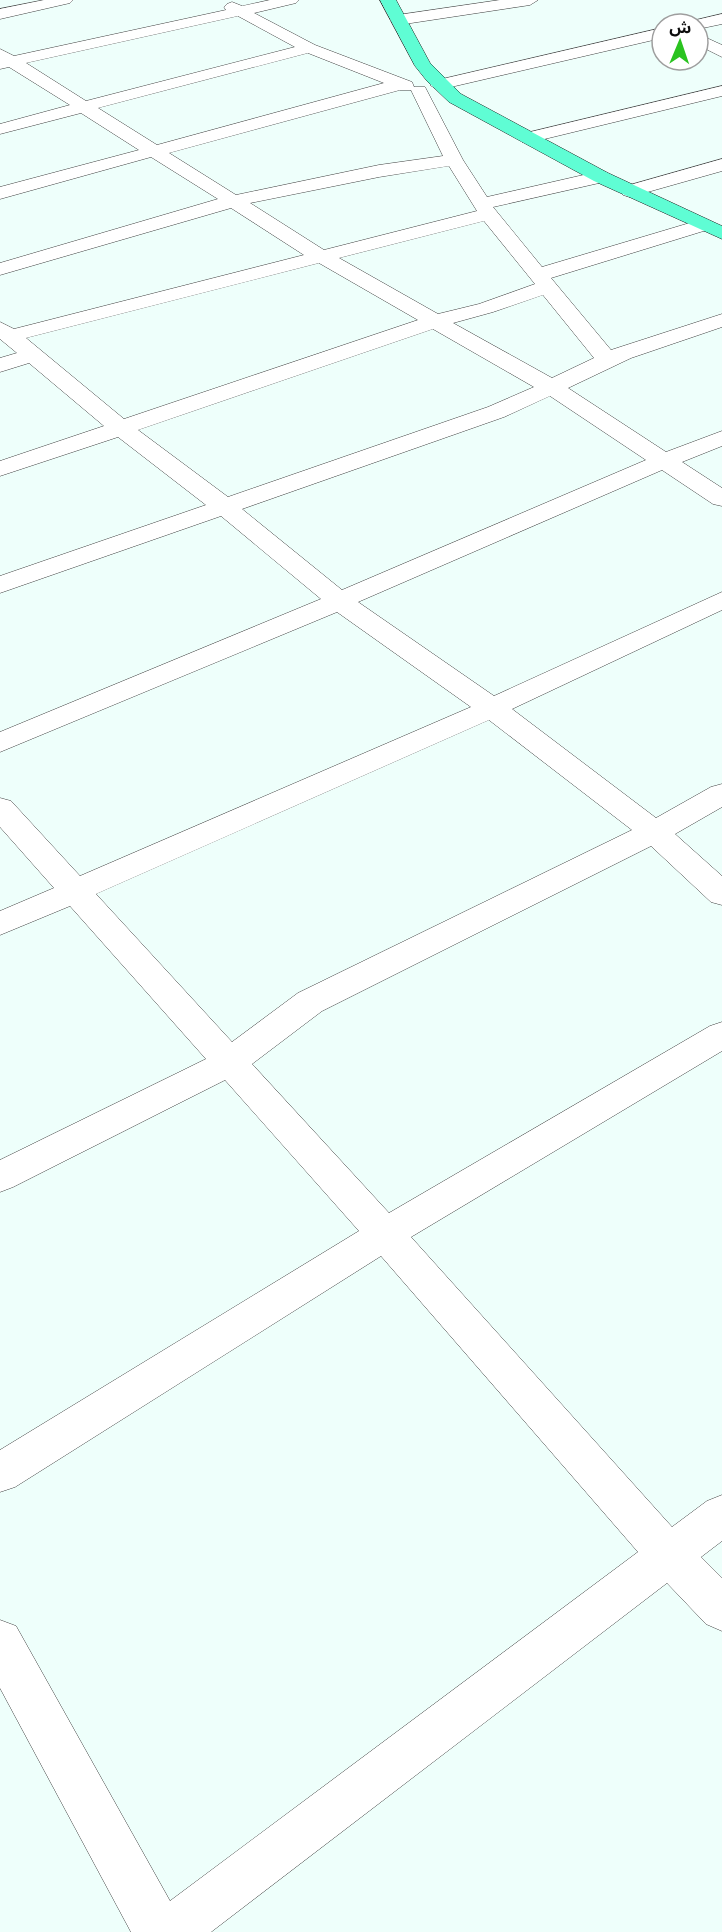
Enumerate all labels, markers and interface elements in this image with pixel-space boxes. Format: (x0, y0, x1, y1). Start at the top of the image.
north arrow (650, 12, 710, 72)
text: ش (669, 14, 692, 38)

